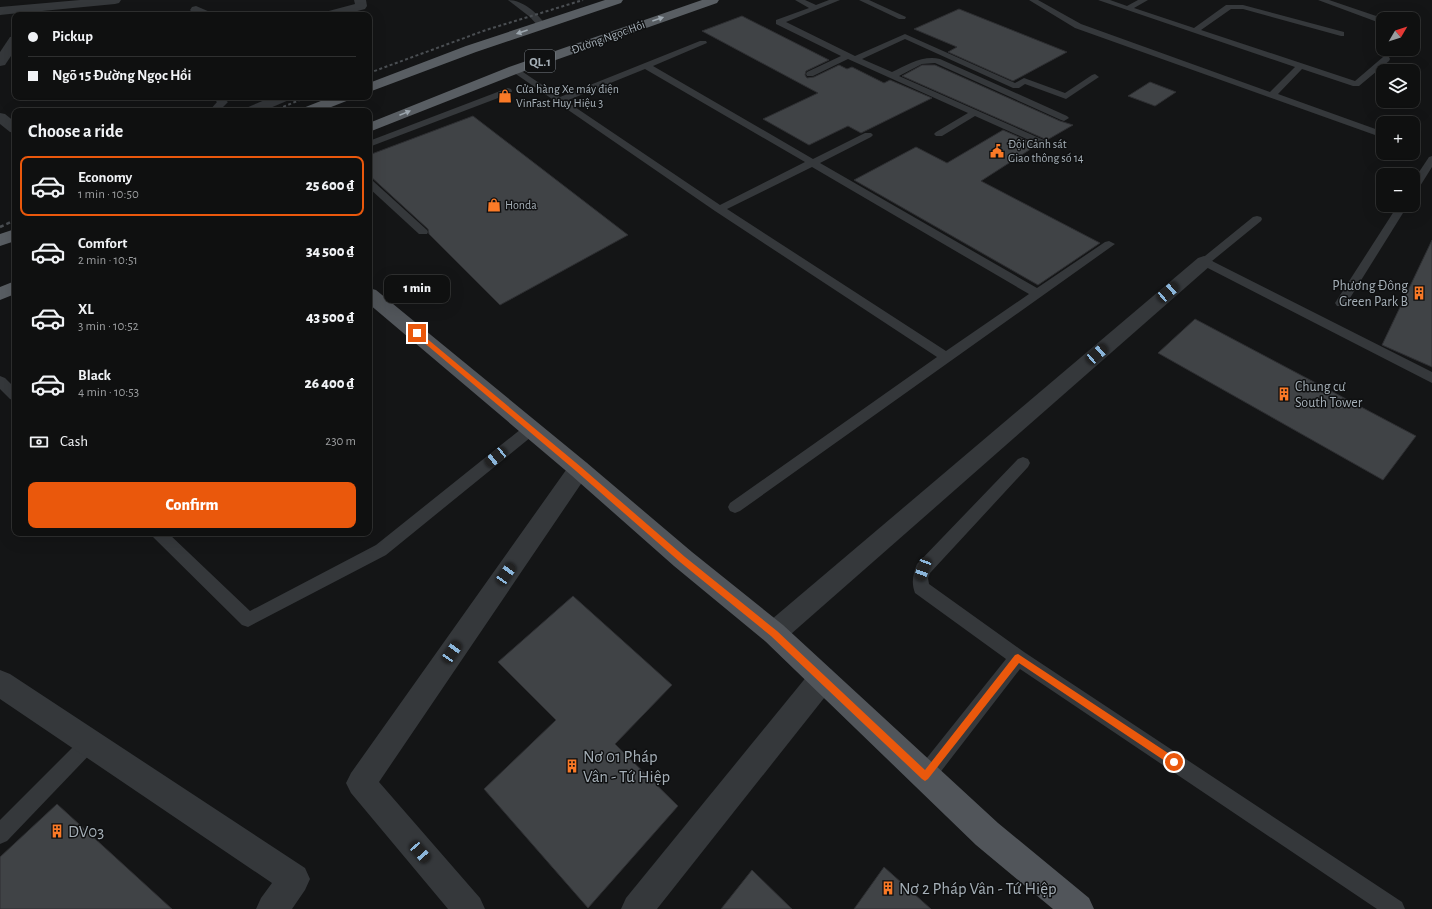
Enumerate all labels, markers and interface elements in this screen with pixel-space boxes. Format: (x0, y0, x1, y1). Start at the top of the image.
north arrow (1376, 12, 1420, 56)
map controls (1376, 12, 1420, 212)
one-way arrow (652, 16, 664, 22)
street label: Đường Ngọc Hồi (570, 18, 646, 56)
text: Pickup (52, 29, 93, 44)
one-way arrow (516, 29, 528, 35)
road number: QL.1 (525, 50, 555, 72)
button: layers (1376, 64, 1420, 108)
text: Ngõ 15 Đường Ngọc Hồi (52, 68, 191, 83)
place label: Cửa hàng Xe máy điện VinFast Huy Hiệu 3 (516, 83, 619, 110)
shop icon: Cửa hàng Xe máy điện VinFast Huy Hiệu 3 (497, 88, 513, 104)
one-way arrow (400, 110, 412, 116)
button: + (1376, 116, 1420, 160)
text: Choose a ride (28, 123, 123, 141)
place label: Đội Cảnh sát Giao thông số 14 (1008, 138, 1084, 164)
public building icon: Đội Cảnh sát Giao thông số 14 (989, 143, 1005, 159)
icon: car (30, 168, 66, 204)
button: − (1376, 168, 1420, 212)
text: Economy (78, 170, 132, 185)
text: 25 600 ₫ (306, 178, 354, 193)
text: 1 min · 10:50 (78, 188, 139, 201)
shop icon: Honda (486, 197, 502, 213)
place label: Honda (505, 199, 537, 211)
icon: car (30, 234, 66, 270)
text: Comfort (78, 236, 127, 251)
text: 34 500 ₫ (306, 244, 354, 259)
text: 2 min · 10:51 (78, 254, 138, 267)
callout: 1 min (384, 275, 450, 303)
place label: Phương Đông Green Park B (1332, 279, 1408, 309)
car (1155, 280, 1181, 304)
text: 1 min (403, 282, 431, 295)
building icon: Phương Đông Green Park B (1411, 285, 1427, 301)
icon: car (30, 300, 66, 336)
text: XL (78, 302, 94, 317)
text: 43 500 ₫ (306, 310, 354, 325)
text: 3 min · 10:52 (78, 320, 139, 333)
route end (408, 324, 426, 342)
car (1084, 342, 1110, 366)
icon: car (30, 366, 66, 402)
text: Black (78, 368, 111, 383)
text: 26 400 ₫ (305, 376, 354, 391)
place label: Chung cư South Tower (1295, 380, 1363, 410)
text: 4 min · 10:53 (78, 386, 139, 399)
building icon: Chung cư South Tower (1276, 386, 1292, 402)
icon: cash (28, 431, 50, 453)
text: Cash (60, 434, 88, 449)
text: 230 m (325, 435, 356, 448)
car (483, 445, 509, 469)
button: Confirm (28, 482, 356, 528)
car (913, 556, 933, 582)
car (494, 561, 518, 587)
car (440, 639, 464, 665)
place label: Nơ 01 Pháp Vân - Tứ Hiệp (583, 748, 670, 785)
route start (1165, 753, 1183, 771)
building icon: Nơ 01 Pháp Vân - Tứ Hiệp (564, 758, 580, 774)
building icon: DV03 (49, 823, 65, 839)
place label: DV03 (68, 823, 104, 840)
car (408, 839, 432, 865)
building icon: Nơ 2 Pháp Vân - Tứ Hiệp (880, 880, 896, 896)
place label: Nơ 2 Pháp Vân - Tứ Hiệp (899, 880, 1057, 897)

